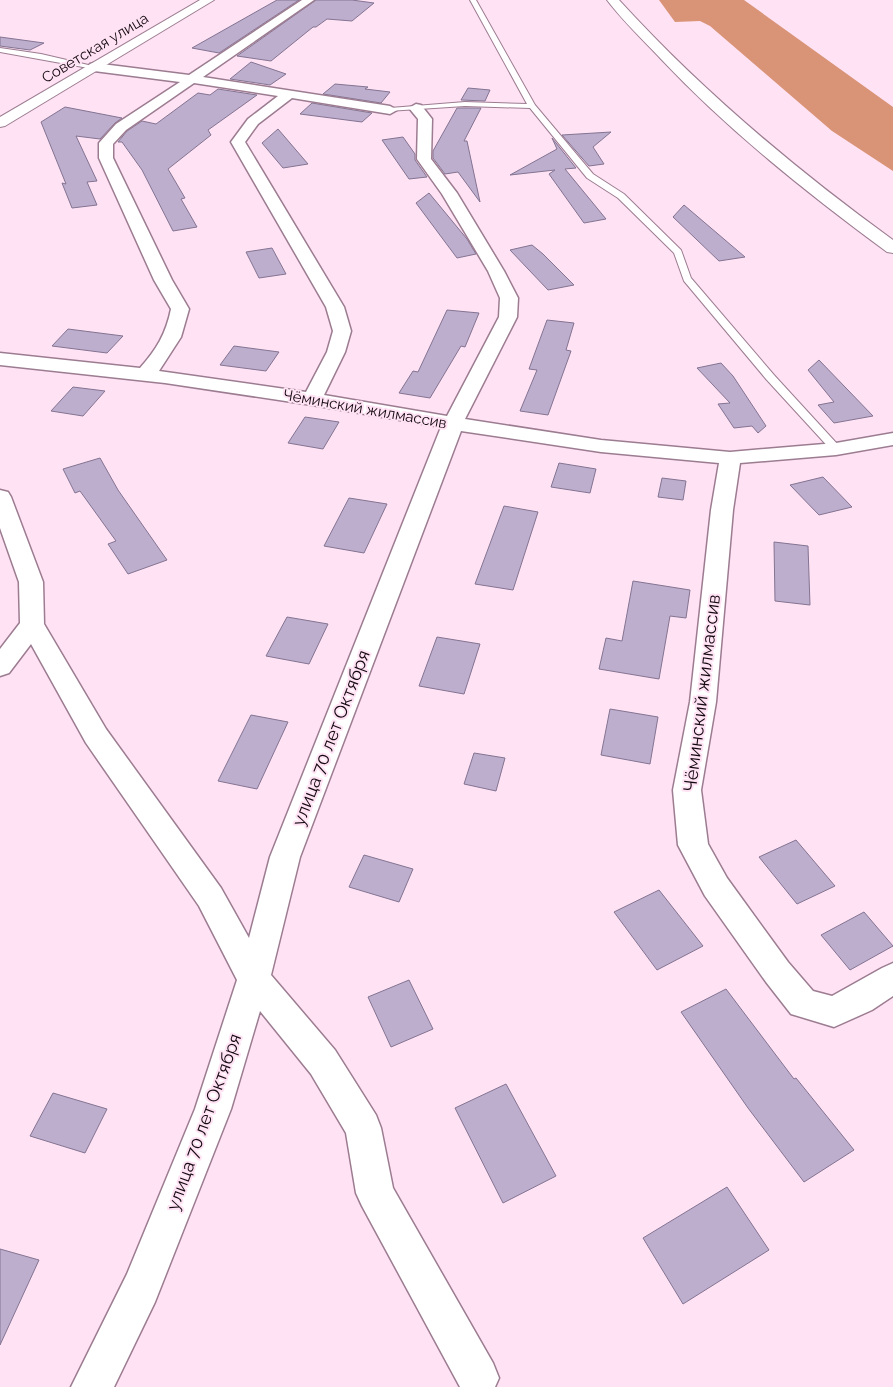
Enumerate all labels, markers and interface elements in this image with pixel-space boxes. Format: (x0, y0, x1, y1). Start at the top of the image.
street label: Советская улица (38, 9, 152, 87)
street label: Чёминский жилмассив (282, 386, 448, 432)
street label: Чёминский жилмассив (679, 593, 724, 793)
street label: улица 70 лет Октября (287, 647, 374, 829)
street label: улица 70 лет Октября (162, 1031, 245, 1213)

